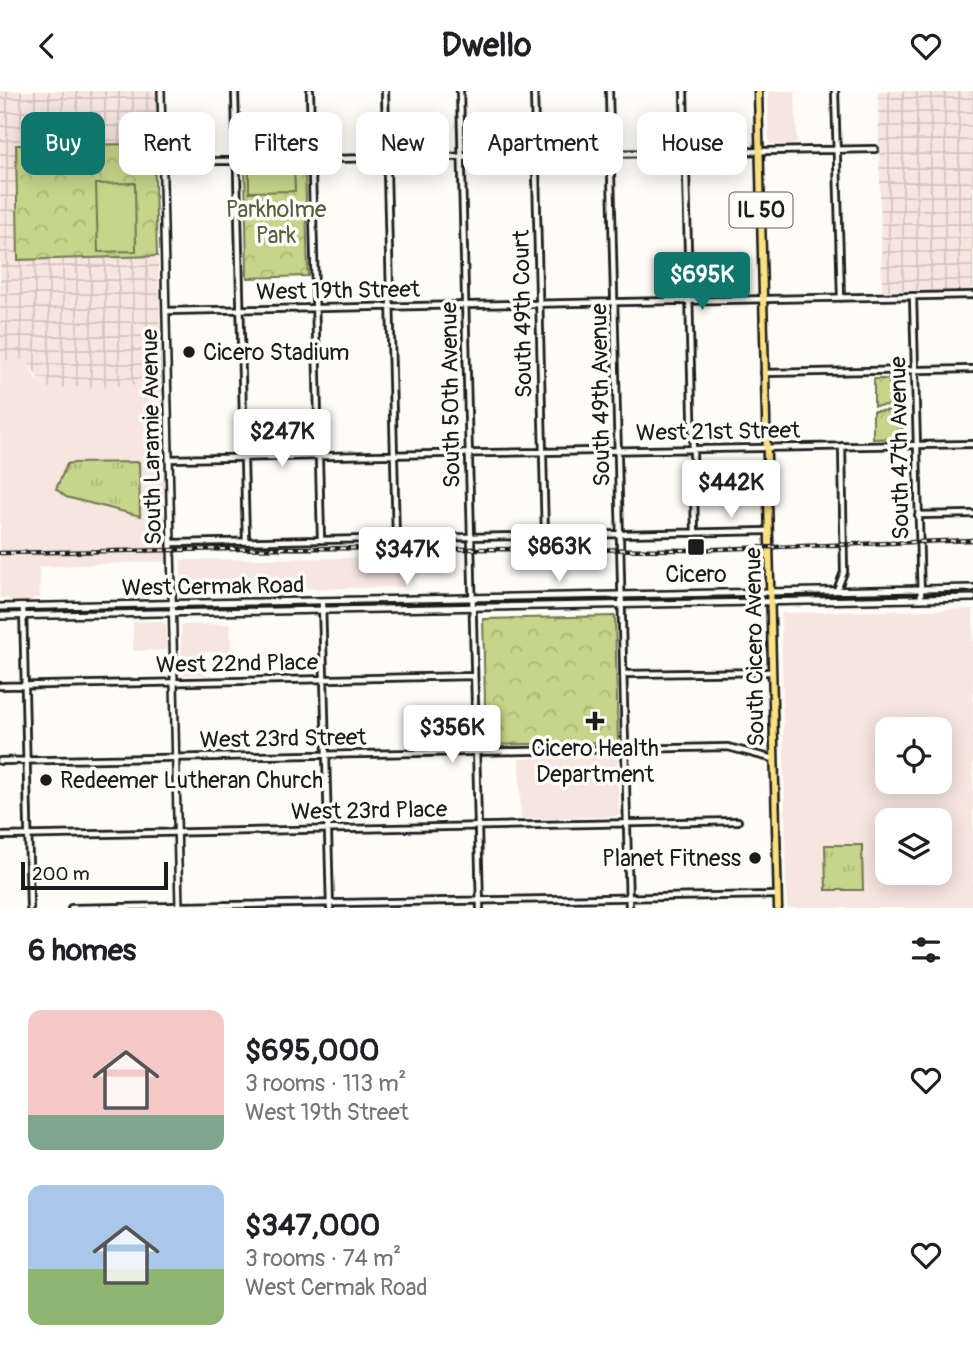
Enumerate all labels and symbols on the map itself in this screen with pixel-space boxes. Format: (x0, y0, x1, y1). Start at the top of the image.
road number: IL 50 (730, 193, 792, 227)
park label: Parkholme Park (226, 195, 327, 250)
street label: South 49th Court (507, 229, 538, 398)
pin: $695K (653, 253, 751, 312)
street label: West 19th Street (256, 275, 421, 306)
street label: South 50th Avenue (434, 301, 467, 488)
street label: South 49th Avenue (584, 302, 617, 487)
street label: South Laramie Avenue (135, 328, 168, 545)
place label: Cicero Stadium (203, 338, 349, 367)
marker: Cicero Stadium (181, 344, 197, 360)
street label: South 47th Avenue (883, 355, 916, 540)
pin: $247K (233, 409, 331, 469)
street label: West 21st Street (636, 416, 801, 447)
pin: $442K (682, 461, 780, 520)
pin: $863K (510, 525, 608, 584)
pin: $347K (358, 527, 456, 587)
marker: Cicero (686, 537, 706, 557)
street label: South Cicero Avenue (738, 546, 771, 747)
place label: Cicero (665, 560, 727, 589)
street label: West Cermak Road (121, 570, 305, 603)
street label: West 22nd Place (156, 648, 319, 679)
pin: $356K (403, 705, 501, 765)
marker: Cicero Health Department (585, 711, 605, 731)
street label: West 23rd Street (199, 723, 367, 754)
place label: Cicero Health Department (531, 734, 659, 789)
place label: Redeemer Lutheran Church (60, 766, 323, 795)
marker: Redeemer Lutheran Church (38, 772, 54, 788)
street label: West 23rd Place (291, 795, 448, 826)
place label: Planet Fitness (602, 844, 741, 873)
marker: Planet Fitness (747, 850, 763, 866)
scale bar (21, 859, 168, 891)

